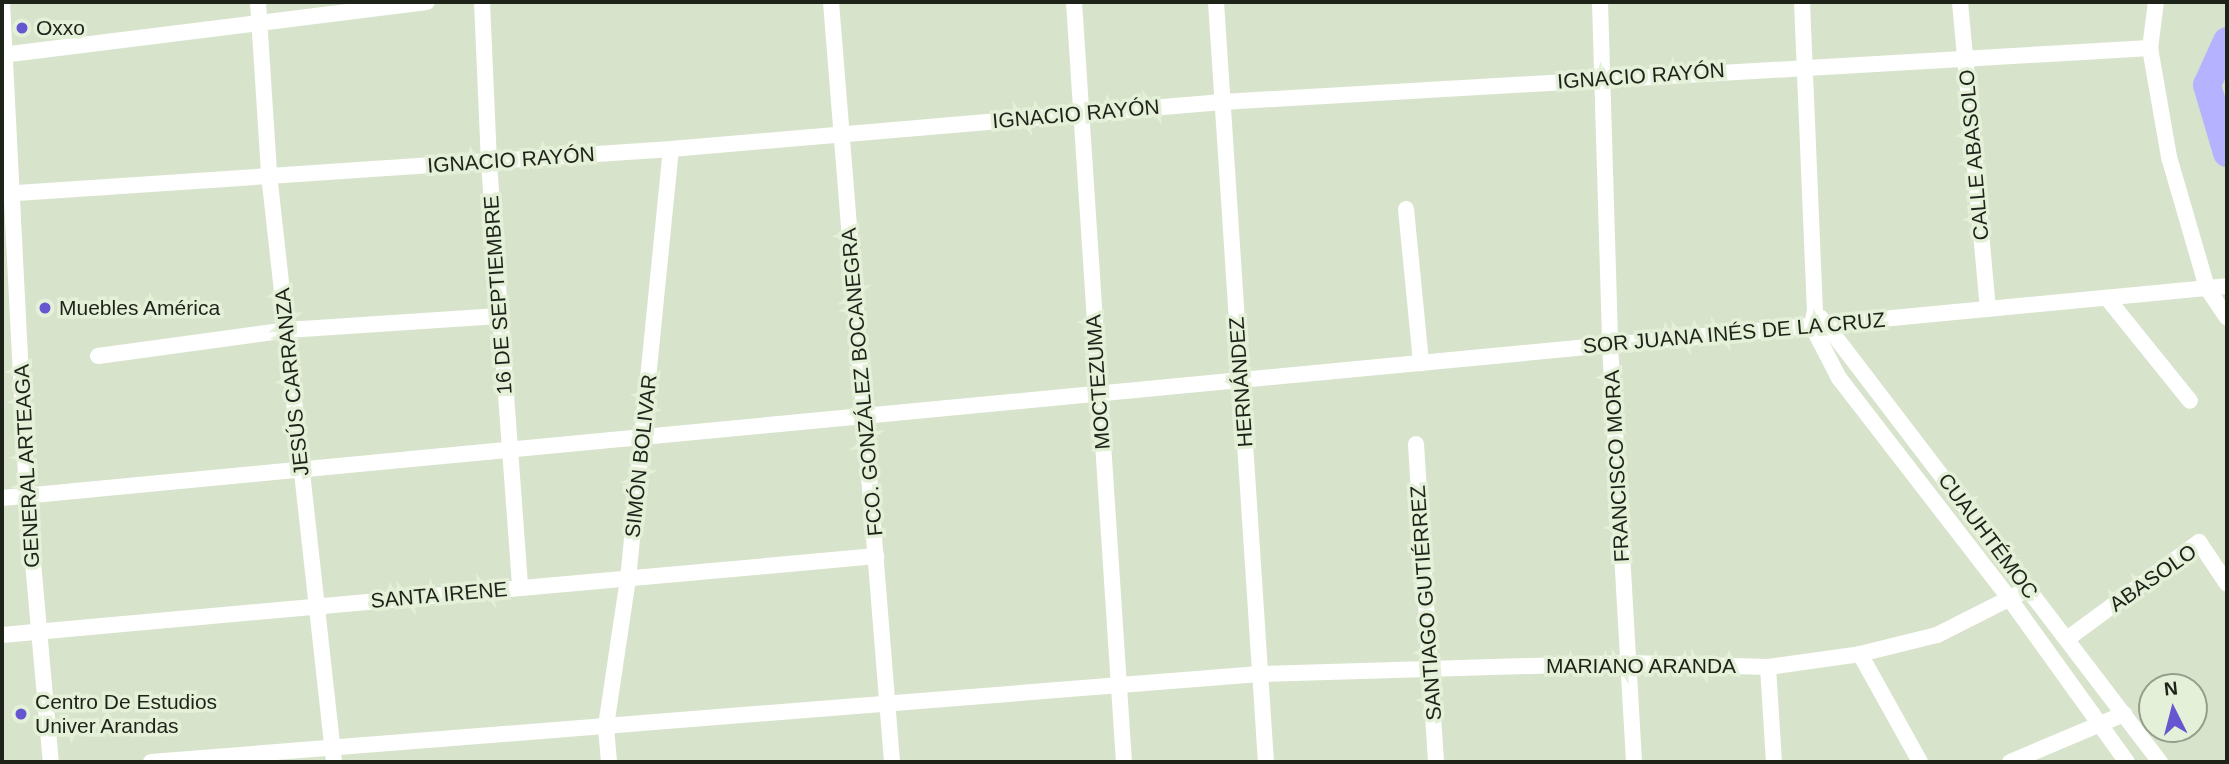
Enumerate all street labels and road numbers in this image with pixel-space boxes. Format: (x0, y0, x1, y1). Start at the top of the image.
street label: IGNACIO RAYÓN (1557, 58, 1725, 94)
street label: CALLE ABASOLO (1954, 68, 1994, 242)
street label: IGNACIO RAYÓN (991, 94, 1161, 134)
street label: IGNACIO RAYÓN (427, 142, 595, 178)
street label: 16 DE SEPTIEMBRE (478, 195, 518, 395)
street label: FCO. GONZÁLEZ BOCANEGRA (836, 227, 888, 537)
street label: JESÚS CARRANZA (270, 287, 314, 477)
street label: SOR JUANA INÉS DE LA CRUZ (1581, 307, 1887, 359)
street label: MOCTEZUMA (1081, 314, 1115, 450)
street label: HERNÁNDEZ (1224, 316, 1258, 448)
street label: GENERAL ARTEAGA (9, 362, 45, 570)
street label: FRANCISCO MORA (1599, 369, 1635, 563)
street label: SIMÓN BOLIVAR (620, 373, 662, 539)
street label: CUAUHTÉMOC (1933, 468, 2043, 604)
street label: SANTIAGO GUTIÉRREZ (1405, 485, 1447, 721)
street label: ABASOLO (2105, 539, 2201, 617)
street label: SANTA IRENE (369, 576, 509, 614)
street label: MARIANO ARANDA (1545, 653, 1737, 679)

